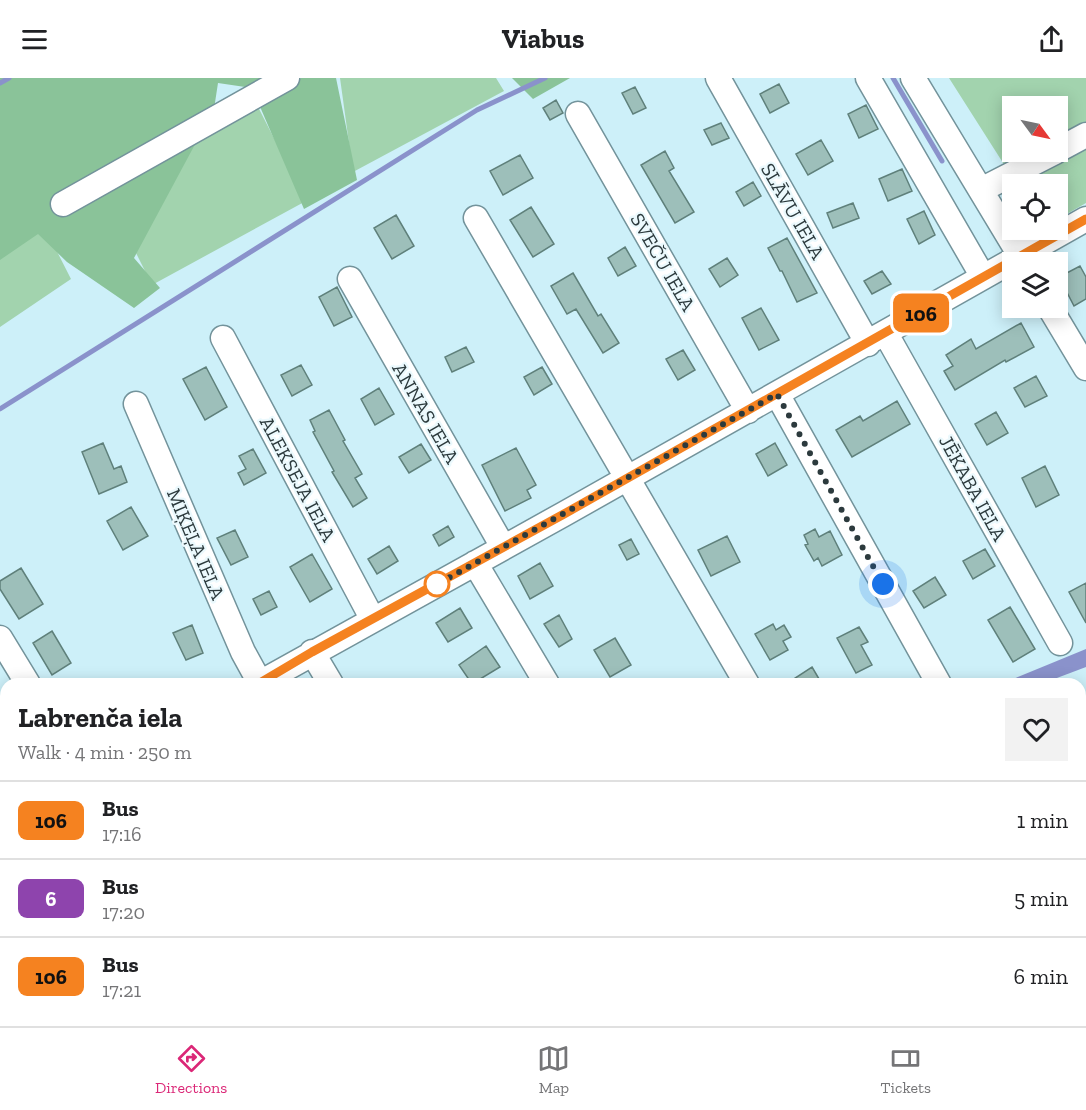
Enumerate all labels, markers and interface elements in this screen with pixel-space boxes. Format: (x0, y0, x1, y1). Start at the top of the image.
icon: menu (18, 23, 51, 56)
text: Viabus (502, 23, 584, 55)
icon: share (1035, 23, 1068, 56)
north arrow (1002, 96, 1068, 162)
map controls (1002, 96, 1068, 318)
street label: SLĀVU IELA (756, 159, 831, 264)
button: locate (1002, 174, 1068, 240)
street label: SVEČU IELA (625, 209, 701, 316)
button: layers (1002, 252, 1068, 318)
line badge: 106 (886, 294, 956, 332)
text: 106 (905, 301, 937, 326)
street label: ANNAS IELA (388, 358, 465, 469)
street label: ALEKSEJA IELA (255, 412, 342, 547)
street label: JĒKABA IELA (934, 431, 1012, 546)
street label: MIĶEĻA IELA (162, 485, 231, 604)
your location (868, 569, 898, 599)
unlabelled marker (424, 571, 450, 597)
button: heart (1005, 698, 1068, 761)
text: Labrenča iela (18, 701, 182, 734)
text: Walk · 4 min · 250 m (18, 740, 192, 764)
text: Bus (102, 795, 139, 822)
text: 1 min (1017, 807, 1068, 834)
text: 106 (35, 808, 67, 833)
text: 17:16 (102, 822, 142, 846)
text: Bus (102, 873, 139, 900)
text: 5 min (1014, 885, 1068, 912)
text: 6 (45, 886, 57, 911)
text: 17:20 (102, 900, 145, 924)
text: Bus (102, 951, 139, 978)
text: 6 min (1014, 963, 1068, 990)
text: 106 (35, 964, 67, 989)
text: 17:21 (102, 978, 141, 1002)
tab: Directions (155, 1042, 227, 1097)
tab: Map (537, 1042, 570, 1097)
tab: Tickets (881, 1042, 931, 1097)

